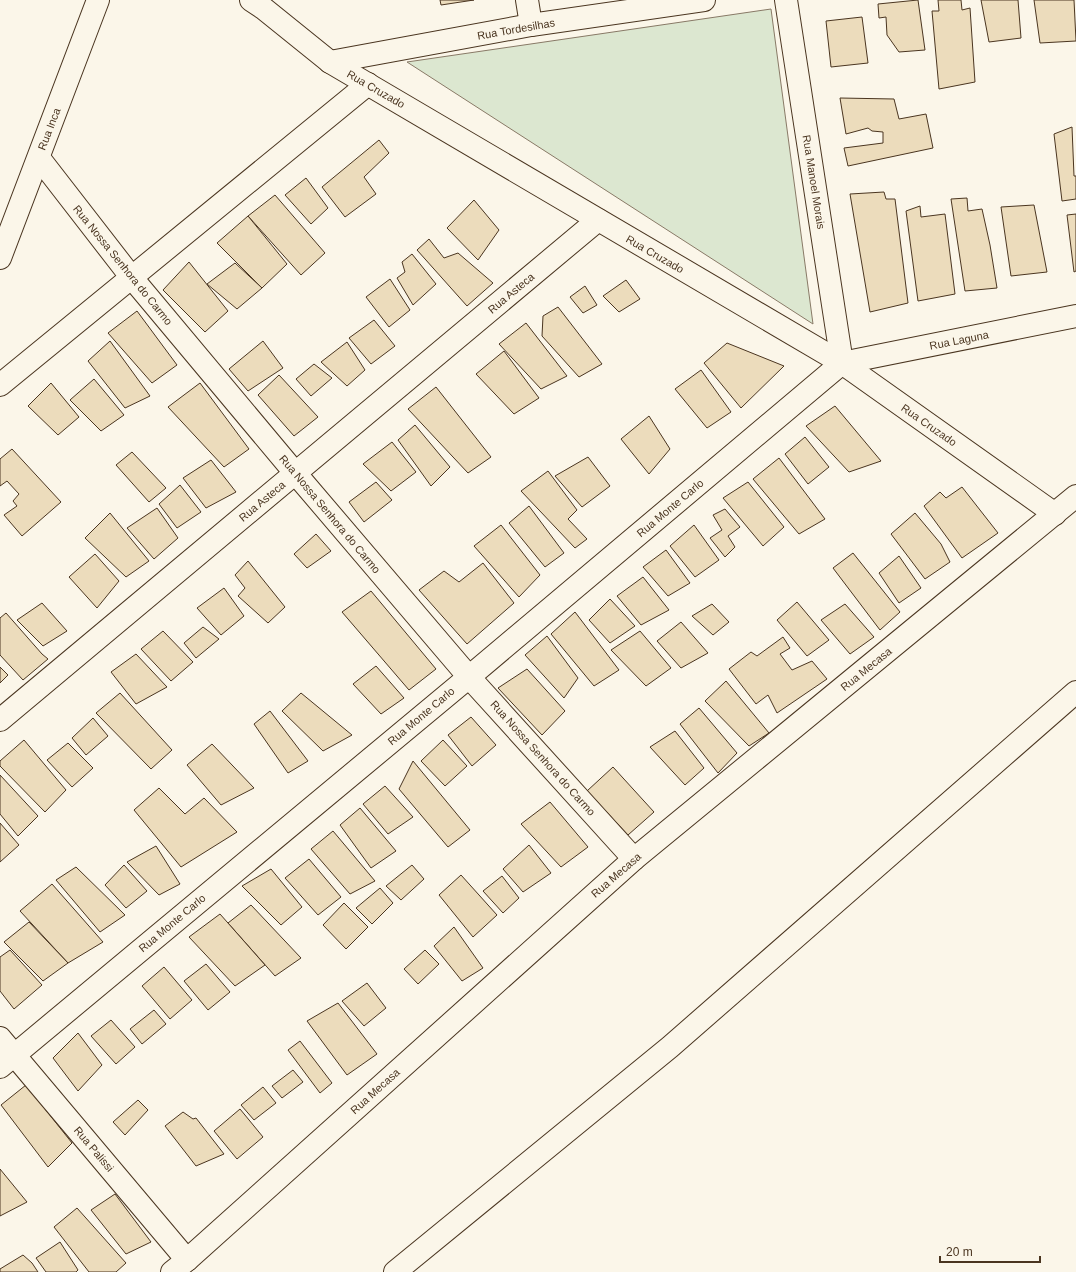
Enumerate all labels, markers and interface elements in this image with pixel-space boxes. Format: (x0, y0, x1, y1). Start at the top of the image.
street label: Rua Tordesilhas (476, 16, 556, 42)
street label: Rua Cruzado (345, 68, 407, 110)
street label: Rua Inca (36, 105, 63, 152)
street label: Rua Manoel Morais (801, 134, 827, 231)
street label: Rua Nossa Senhora do Carmo (71, 203, 175, 327)
street label: Rua Cruzado (624, 233, 686, 275)
street label: Rua Asteca (486, 270, 537, 316)
street label: Rua Laguna (928, 328, 990, 352)
street label: Rua Cruzado (899, 401, 959, 449)
street label: Rua Nossa Senhora do Carmo (277, 453, 383, 575)
street label: Rua Monte Carlo (634, 477, 706, 539)
street label: Rua Asteca (237, 478, 288, 524)
street label: Rua Mecasa (838, 644, 894, 693)
street label: Rua Monte Carlo (385, 685, 457, 747)
street label: Rua Nossa Senhora do Carmo (488, 698, 598, 818)
street label: Rua Mecasa (589, 850, 644, 900)
street label: Rua Monte Carlo (136, 892, 208, 954)
street label: Rua Mecasa (348, 1065, 403, 1116)
street label: Rua Palissi (72, 1124, 116, 1174)
scale bar (940, 1238, 1040, 1264)
text: 20 m (946, 1245, 973, 1259)

